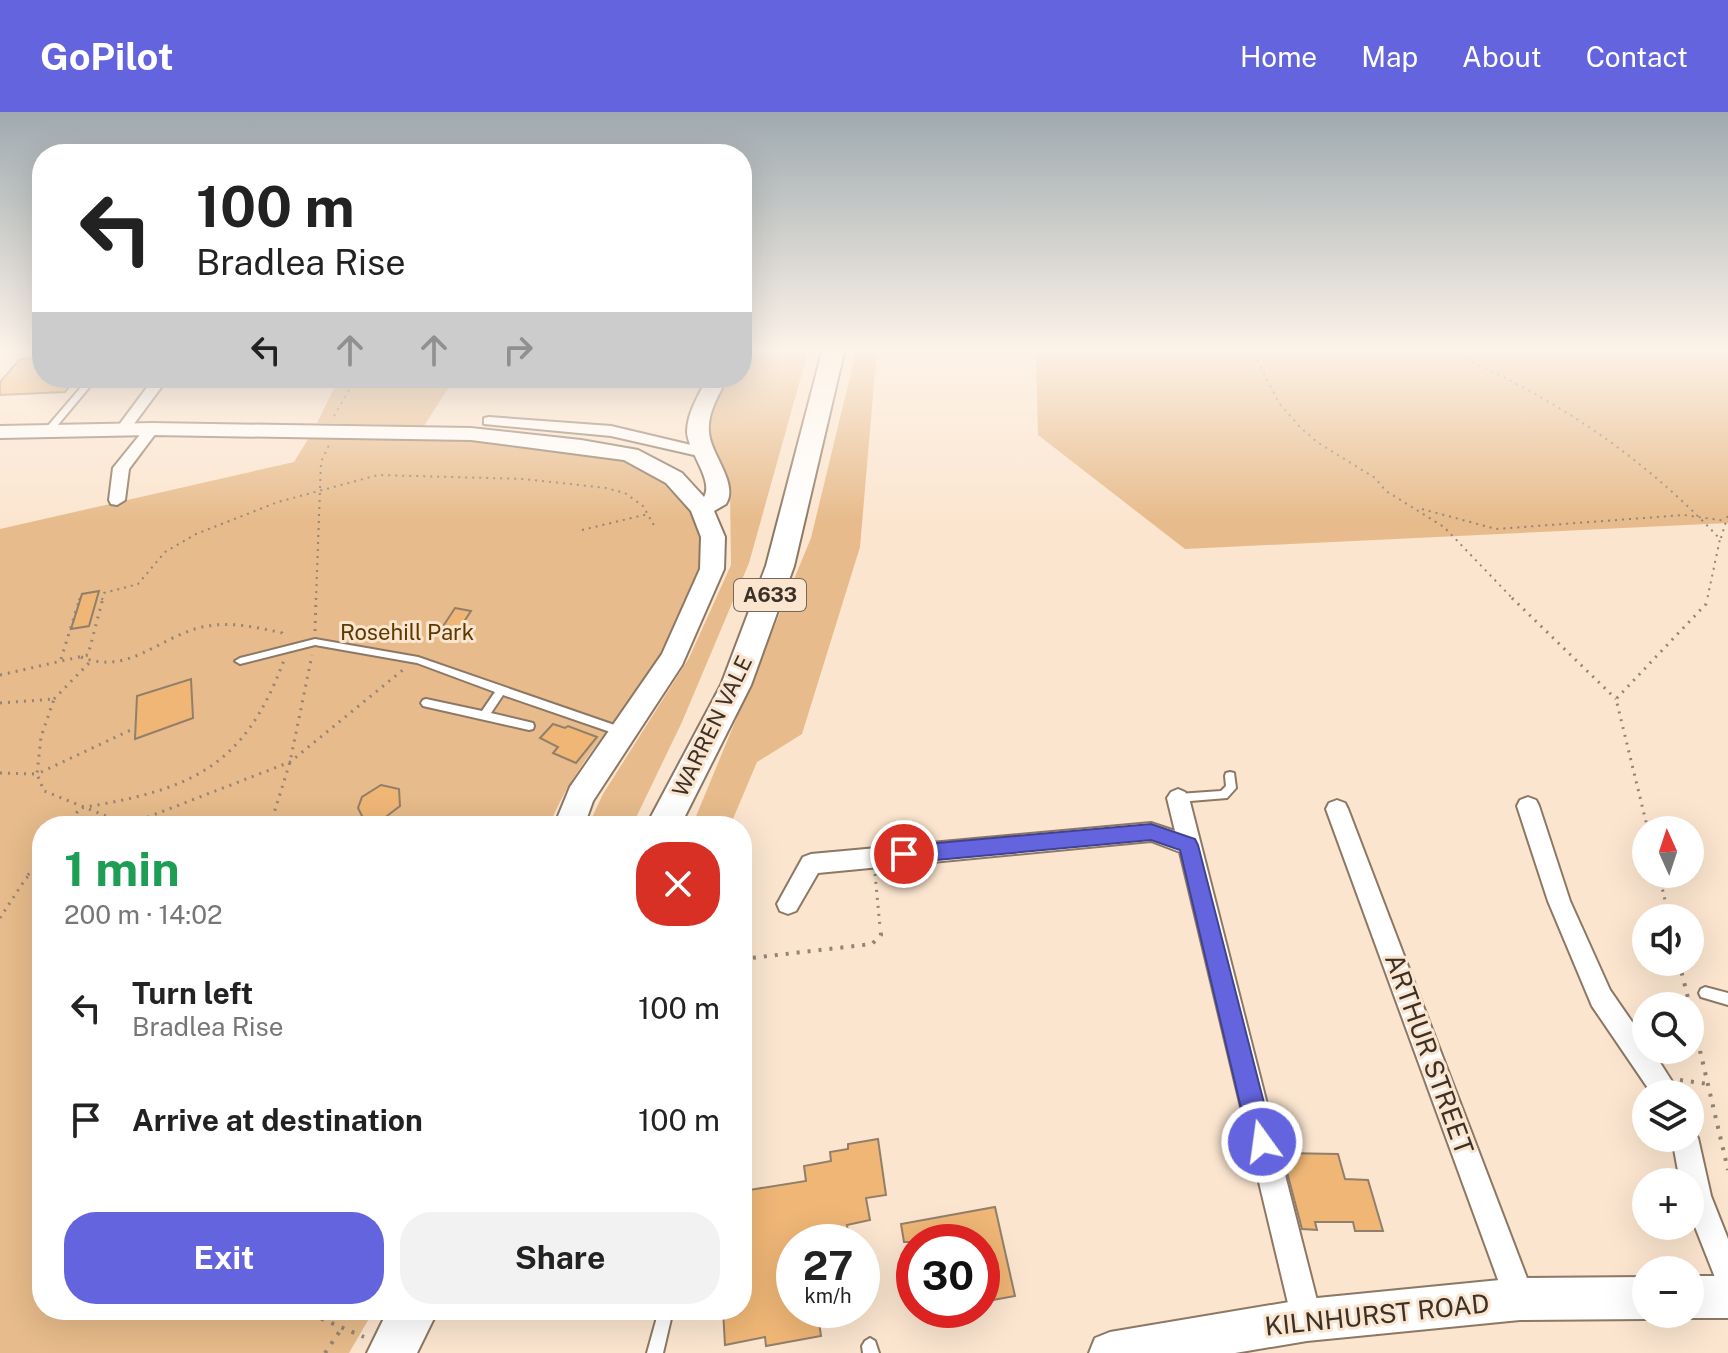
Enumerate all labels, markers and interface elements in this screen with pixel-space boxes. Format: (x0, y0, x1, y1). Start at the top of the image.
text: GoPilot (40, 34, 174, 79)
text: Home (1240, 40, 1317, 73)
text: Map (1361, 40, 1418, 73)
text: About (1462, 40, 1542, 73)
text: Contact (1586, 40, 1688, 73)
text: 100 m (196, 174, 355, 240)
icon: left (64, 176, 168, 280)
text: Bradlea Rise (196, 241, 406, 283)
icon: left (244, 328, 288, 372)
icon: ahead (328, 328, 372, 372)
icon: ahead (412, 328, 456, 372)
icon: right (496, 328, 540, 372)
road number: A633 (734, 579, 806, 611)
park label: Rosehill Park (340, 619, 474, 645)
street label: WARREN VALE (667, 651, 757, 801)
north arrow (1632, 816, 1704, 888)
map controls (1632, 816, 1704, 1328)
pin (870, 820, 938, 888)
icon: arrive (882, 832, 926, 876)
text: 1 min (64, 840, 180, 897)
button: close (636, 842, 720, 926)
text: 200 m · 14:02 (64, 899, 223, 930)
button: sound (1632, 904, 1704, 976)
street label: ARTHUR STREET (1379, 949, 1480, 1158)
text: Turn left (132, 975, 253, 1011)
icon: left (64, 986, 108, 1030)
text: 100 m (638, 990, 720, 1026)
button: search (1632, 992, 1704, 1064)
text: Bradlea Rise (132, 1011, 283, 1042)
button: layers (1632, 1080, 1704, 1152)
icon: arrive (64, 1098, 108, 1142)
position arrow (1220, 1100, 1304, 1184)
text: Arrive at destination (132, 1102, 423, 1138)
text: 100 m (638, 1102, 720, 1138)
button: + (1632, 1168, 1704, 1240)
button: Exit (64, 1212, 384, 1304)
button: Share (400, 1212, 720, 1304)
speed limit sign: 30 (896, 1224, 1000, 1328)
text: 27 (803, 1242, 853, 1289)
button: − (1632, 1256, 1704, 1328)
text: km/h (804, 1284, 852, 1308)
street label: KILNHURST ROAD (1263, 1287, 1491, 1342)

